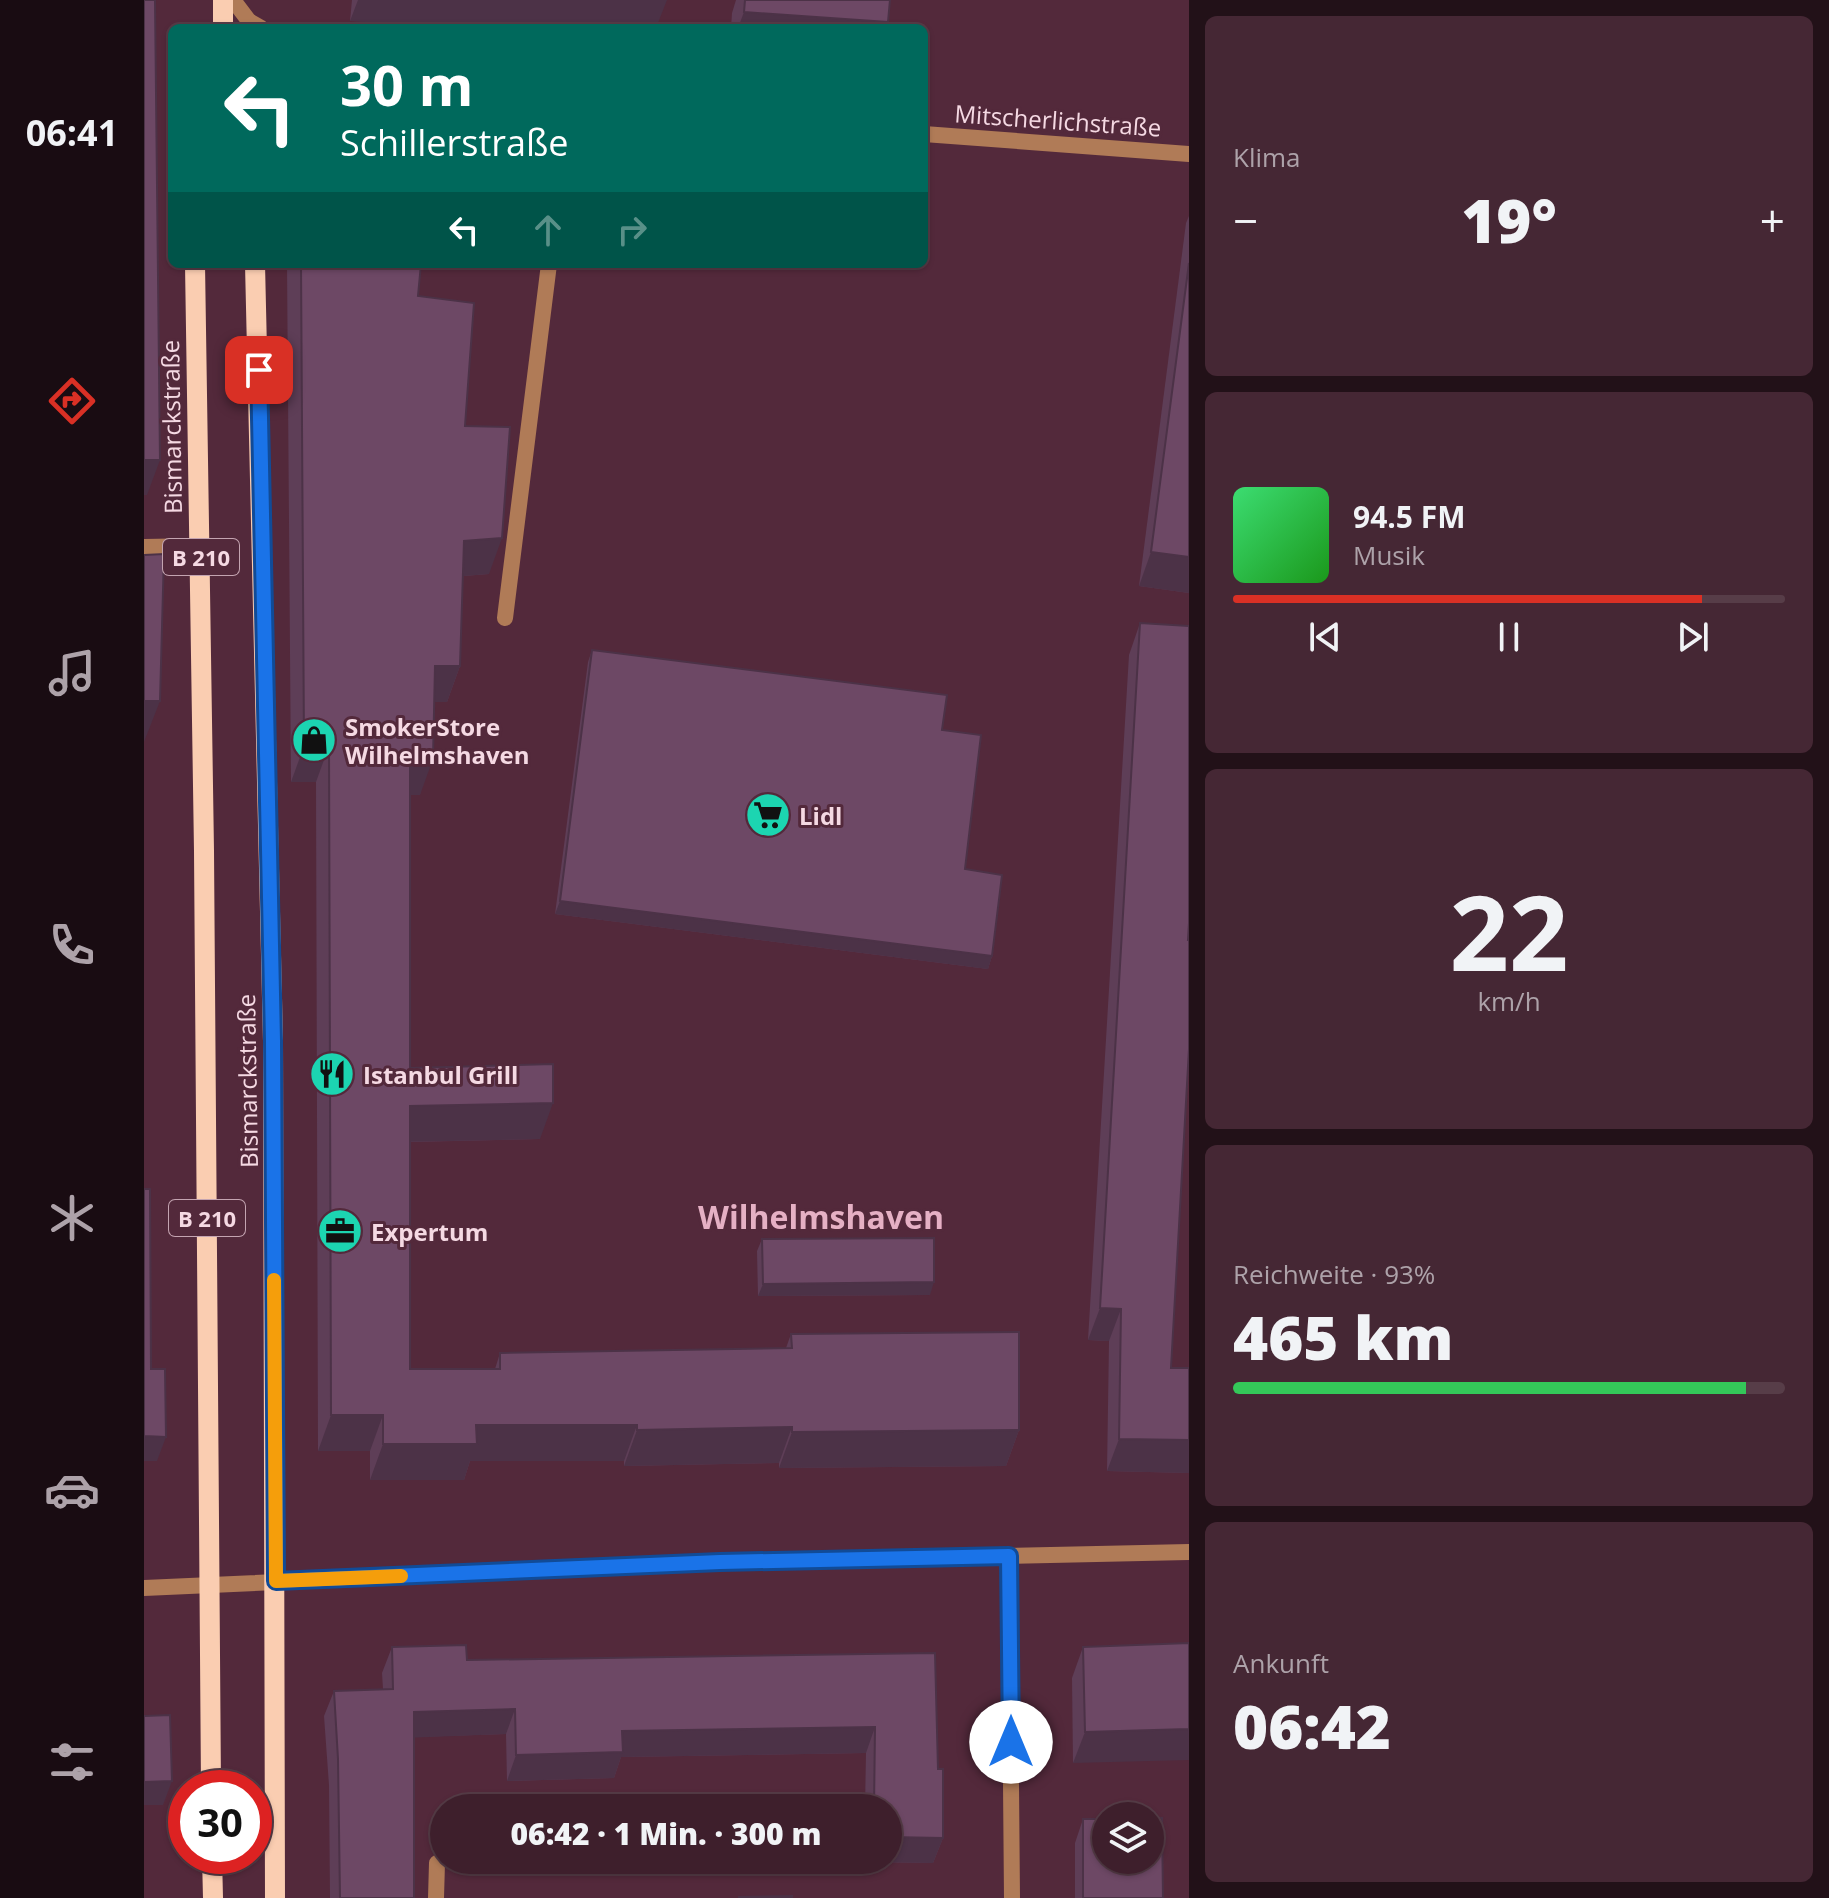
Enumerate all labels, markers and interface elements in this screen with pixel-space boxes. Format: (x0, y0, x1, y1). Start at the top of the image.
text: 30 m (340, 46, 474, 122)
icon: left (208, 56, 312, 160)
street label: Mitscherlichstraße (954, 96, 1162, 144)
text: 06:41 (26, 108, 118, 157)
text: Schillerstraße (340, 118, 569, 167)
text: Klima (1233, 139, 1301, 175)
text: 19° (1461, 179, 1557, 261)
text: − (1233, 190, 1258, 250)
text: + (1760, 190, 1785, 250)
icon: left (442, 208, 486, 252)
icon: ahead (526, 208, 570, 252)
icon: right (610, 208, 654, 252)
pin (225, 336, 293, 404)
street label: Bismarckstraße (153, 340, 189, 514)
icon: arrive (237, 348, 281, 392)
icon: directions (44, 373, 100, 429)
text: 94.5 FM (1353, 496, 1466, 537)
text: Musik (1353, 537, 1425, 573)
road number: B 210 (163, 539, 239, 575)
icon: previous (1303, 615, 1347, 659)
icon: pause (1487, 615, 1531, 659)
icon: next (1671, 615, 1715, 659)
icon: music (44, 645, 100, 701)
place label: SmokerStore Wilhelmshaven (345, 710, 530, 771)
shop icon: SmokerStore Wilhelmshaven (290, 716, 338, 764)
supermarket icon: Lidl (744, 791, 792, 839)
place label: Lidl (799, 799, 842, 832)
text: 22 (1450, 860, 1568, 1001)
icon: phone (44, 917, 100, 973)
text: km/h (1477, 983, 1541, 1019)
street label: Bismarckstraße (229, 994, 265, 1168)
restaurant icon: Istanbul Grill (308, 1050, 356, 1098)
place label: Istanbul Grill (363, 1058, 518, 1091)
icon: climate (44, 1190, 100, 1246)
district label: Wilhelmshaven (698, 1195, 944, 1238)
road number: B 210 (169, 1200, 245, 1236)
office icon: Expertum (316, 1207, 364, 1255)
place label: Expertum (371, 1215, 488, 1248)
text: Reichweite · 93% (1233, 1256, 1435, 1292)
text: 465 km (1233, 1296, 1454, 1378)
icon: car (44, 1462, 100, 1518)
text: Ankunft (1233, 1645, 1329, 1681)
text: 06:42 (1233, 1685, 1391, 1767)
position arrow (969, 1700, 1053, 1784)
icon: filters (44, 1734, 100, 1790)
speed limit sign: 30 (168, 1770, 272, 1874)
map controls (1092, 1802, 1164, 1874)
button: layers (1092, 1802, 1164, 1874)
text: 06:42 · 1 Min. · 300 m (511, 1813, 821, 1854)

